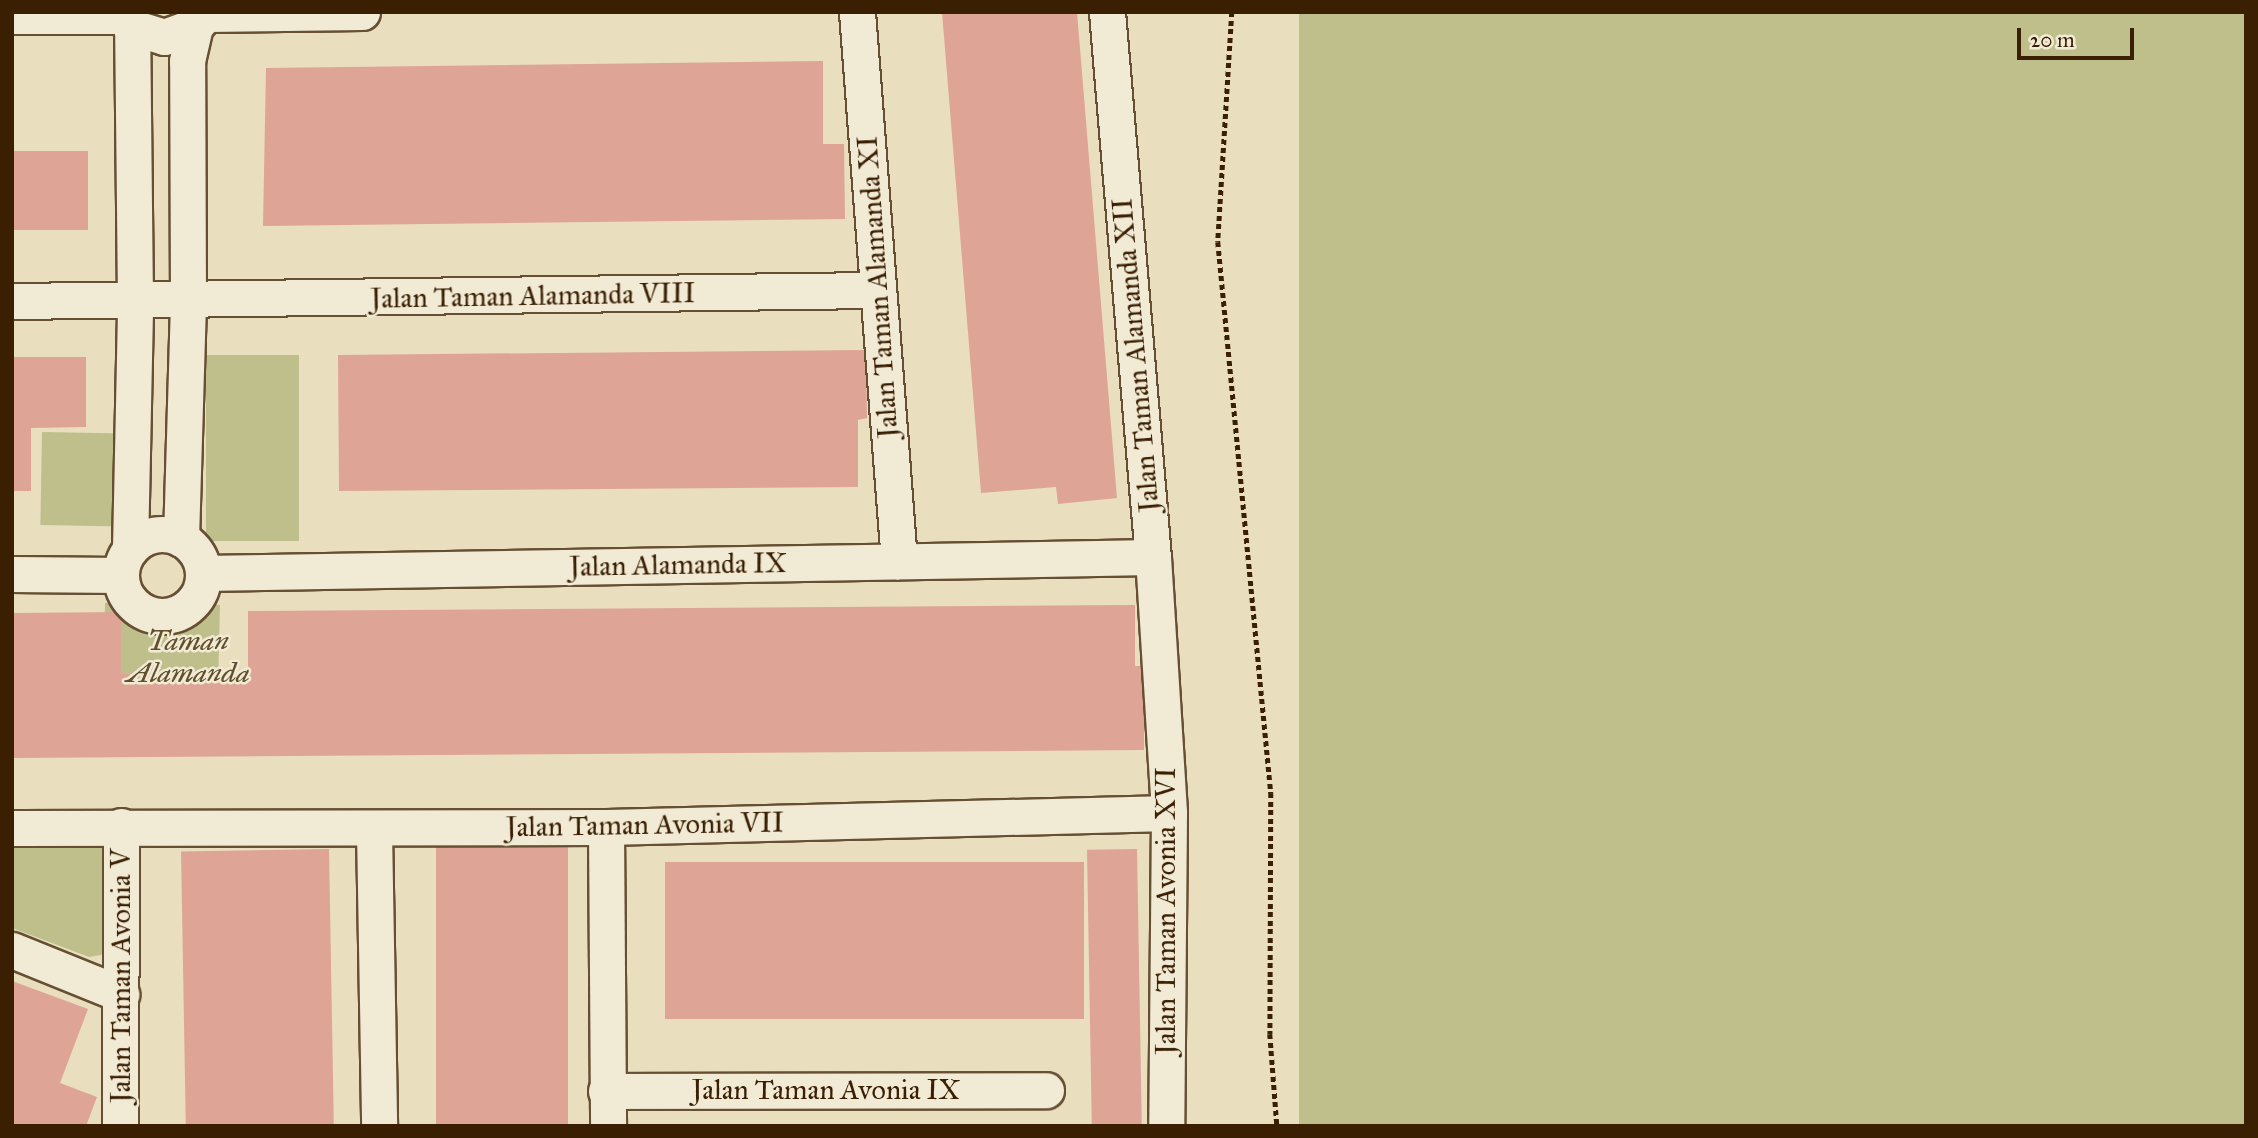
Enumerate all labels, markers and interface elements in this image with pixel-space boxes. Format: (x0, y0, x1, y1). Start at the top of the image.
scale bar (2020, 14, 2137, 58)
text: 20 m (2030, 27, 2075, 53)
street label: Jalan Taman Alamanda XI (851, 135, 905, 439)
street label: Jalan Taman Alamanda XII (1106, 196, 1166, 514)
street label: Jalan Taman Alamanda VIII (370, 276, 696, 316)
street label: Jalan Alamanda IX (569, 546, 787, 584)
park label: Taman Alamanda (126, 624, 250, 690)
street label: Jalan Taman Avonia XVI (1149, 767, 1183, 1055)
street label: Jalan Taman Avonia VII (506, 806, 784, 844)
street label: Jalan Taman Avonia V (104, 849, 138, 1103)
street label: Jalan Taman Avonia IX (692, 1073, 960, 1107)

